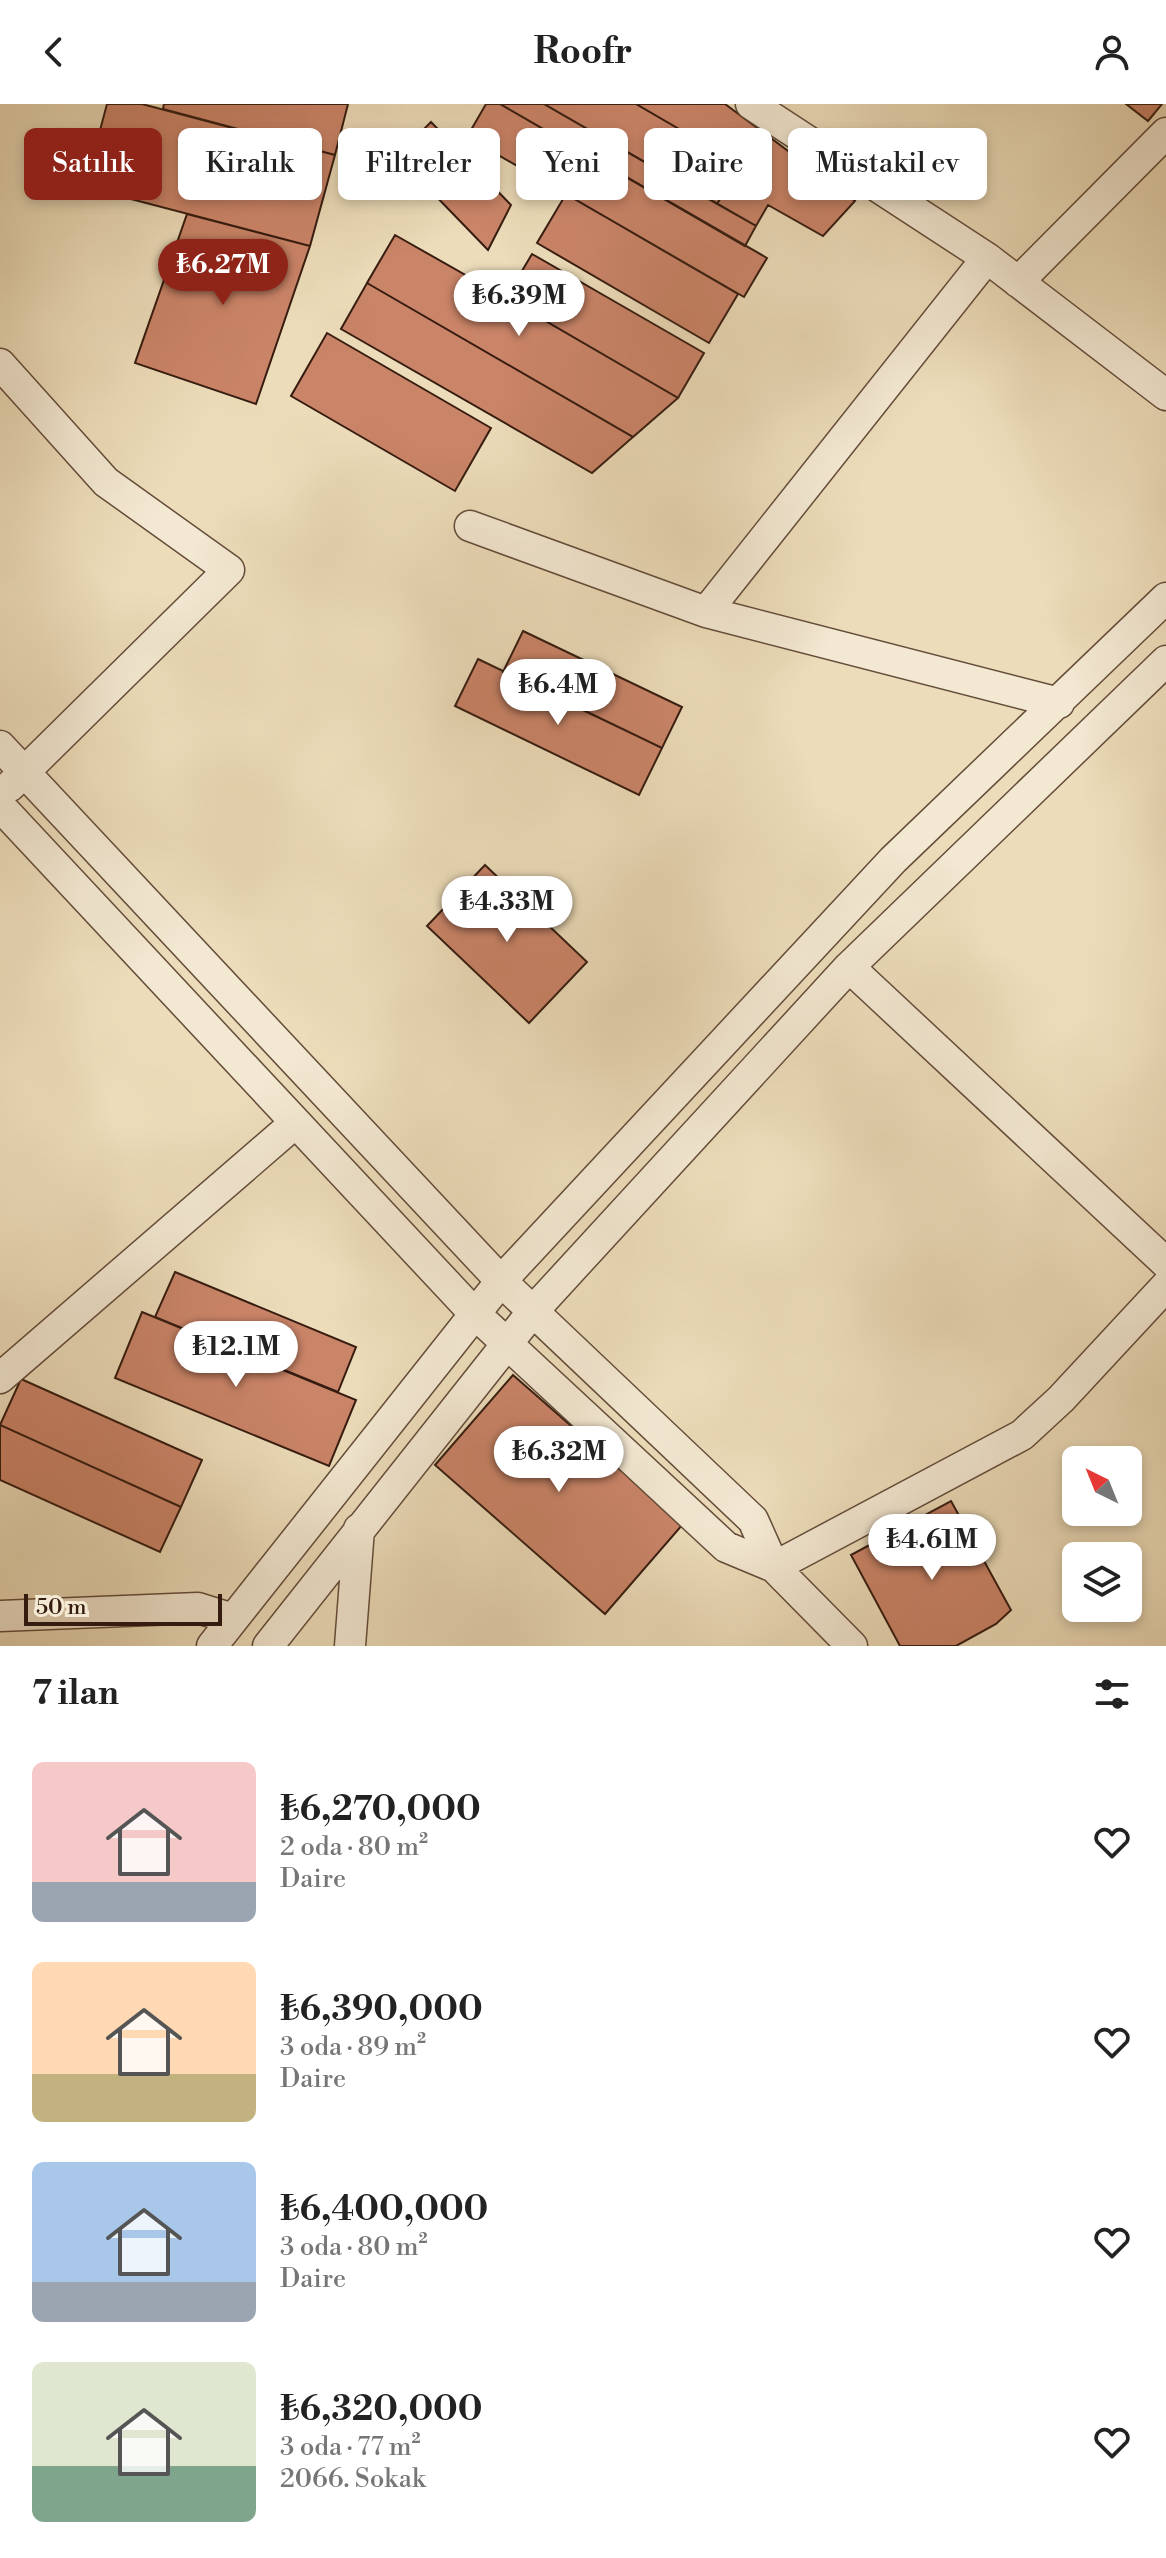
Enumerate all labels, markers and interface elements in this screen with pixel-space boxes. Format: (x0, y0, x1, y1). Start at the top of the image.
icon: back (32, 30, 76, 74)
text: Roofr (534, 30, 632, 75)
icon: person (1090, 30, 1134, 74)
chip: Satılık (24, 128, 162, 200)
chip: Kiralık (178, 128, 322, 200)
chip: Filtreler (338, 128, 500, 200)
chip: Yeni (516, 128, 628, 200)
chip: Daire (644, 128, 772, 200)
chip: Müstakil ev (788, 128, 987, 200)
pin: ₺6.27M (158, 239, 288, 307)
text: ₺6.27M (176, 249, 270, 281)
pin: ₺6.39M (454, 270, 584, 338)
text: ₺6.39M (472, 280, 566, 312)
pin: ₺6.4M (502, 659, 614, 727)
text: ₺6.4M (518, 669, 598, 701)
pin: ₺4.33M (442, 876, 572, 944)
text: ₺4.33M (460, 886, 554, 918)
pin: ₺12.1M (171, 1321, 301, 1389)
text: ₺12.1M (192, 1331, 280, 1363)
pin: ₺6.32M (494, 1426, 624, 1494)
text: ₺6.32M (512, 1436, 606, 1468)
north arrow (1062, 1446, 1142, 1526)
map controls (1062, 1446, 1142, 1622)
pin: ₺4.61M (867, 1514, 997, 1582)
text: ₺4.61M (886, 1524, 978, 1556)
button: layers (1062, 1542, 1142, 1622)
scale bar (24, 1590, 222, 1626)
text: 50 m (36, 1594, 87, 1621)
icon: filters (1090, 1672, 1134, 1716)
text: 7 ilan (32, 1673, 119, 1715)
text: ₺6,270,000 (280, 1789, 481, 1831)
icon: home (96, 1794, 192, 1890)
icon: heart (1090, 1820, 1134, 1864)
text: 2 oda · 80 m² (280, 1831, 428, 1863)
text: Daire (280, 1863, 346, 1895)
text: ₺6,390,000 (280, 1989, 483, 2031)
icon: home (96, 1994, 192, 2090)
icon: heart (1090, 2020, 1134, 2064)
text: 3 oda · 89 m² (280, 2031, 426, 2063)
text: Daire (280, 2063, 346, 2095)
text: ₺6,400,000 (280, 2189, 488, 2231)
icon: home (96, 2194, 192, 2290)
icon: heart (1090, 2220, 1134, 2264)
text: 3 oda · 80 m² (280, 2231, 428, 2263)
text: Daire (280, 2263, 346, 2295)
text: ₺6,320,000 (280, 2389, 483, 2431)
icon: home (96, 2394, 192, 2490)
icon: heart (1090, 2420, 1134, 2464)
text: 3 oda · 77 m² (280, 2431, 421, 2463)
text: 2066. Sokak (280, 2463, 425, 2495)

